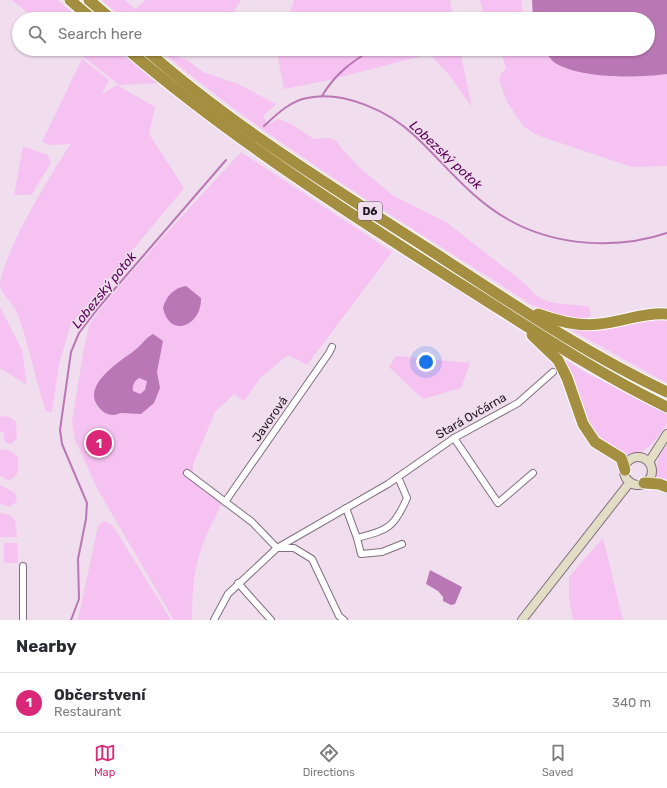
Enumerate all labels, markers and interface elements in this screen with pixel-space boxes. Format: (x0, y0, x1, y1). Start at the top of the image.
search box (12, 12, 655, 56)
icon: search (26, 23, 48, 45)
text: Search here (58, 25, 142, 43)
water label: Lobezský potok (407, 118, 486, 193)
road number: D6 (358, 202, 382, 220)
water label: Lobezský potok (69, 249, 139, 331)
your location (416, 352, 436, 372)
street label: Stará Ovčárna (433, 390, 509, 442)
street label: Javorová (249, 394, 291, 444)
pin: 1 (86, 428, 112, 458)
text: Nearby (16, 636, 77, 656)
text: Občerstvení (54, 686, 145, 704)
text: 1 (26, 695, 32, 710)
text: 340 m (612, 695, 651, 710)
text: Restaurant (54, 704, 121, 719)
tab: Map (94, 742, 116, 779)
tab: Directions (303, 742, 355, 779)
tab: Saved (542, 742, 573, 779)

